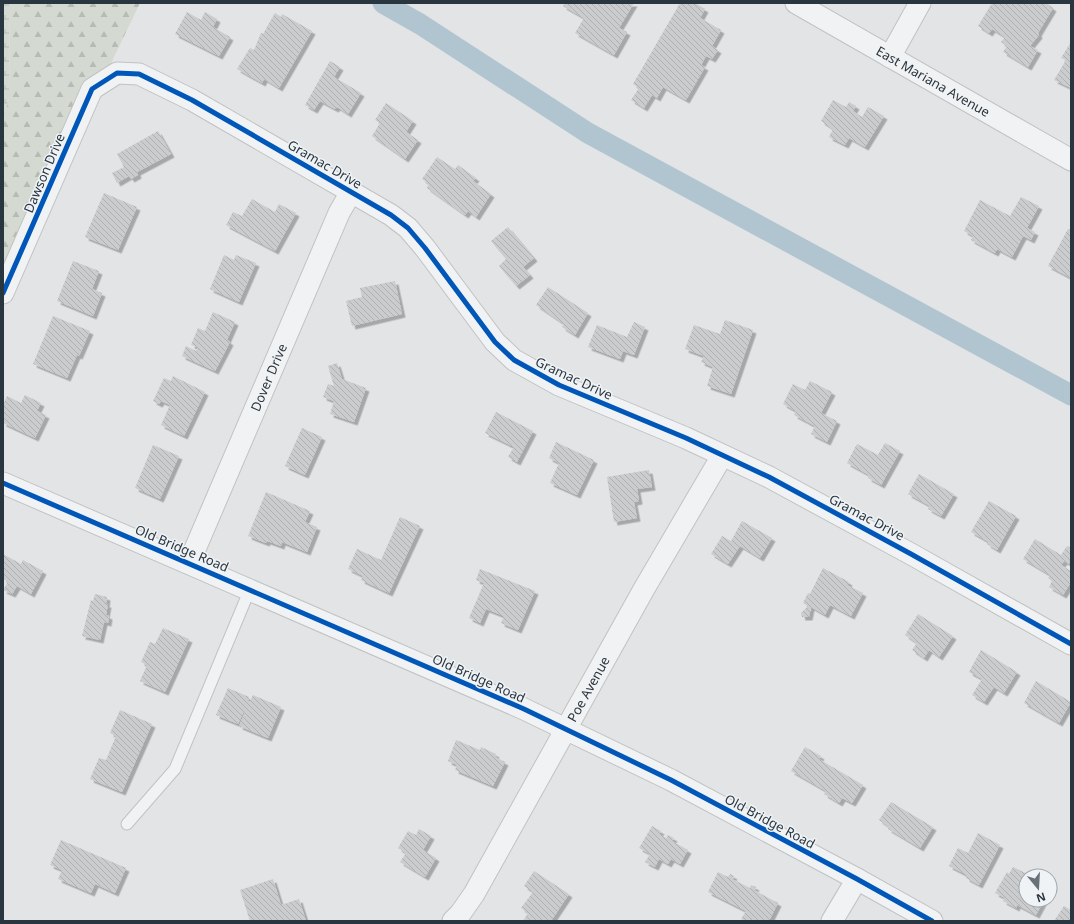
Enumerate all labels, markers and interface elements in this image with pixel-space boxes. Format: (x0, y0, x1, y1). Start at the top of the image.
street label: East Mariana Avenue (873, 42, 993, 121)
street label: Dawson Drive (19, 131, 69, 215)
street label: Gramac Drive (285, 135, 365, 193)
street label: Dover Drive (246, 341, 291, 414)
street label: Gramac Drive (533, 352, 615, 404)
street label: Gramac Drive (826, 490, 908, 544)
street label: Old Bridge Road (132, 520, 232, 576)
street label: Old Bridge Road (430, 649, 528, 707)
street label: Poe Avenue (563, 653, 614, 725)
street label: Old Bridge Road (722, 790, 818, 852)
north arrow (1018, 868, 1058, 908)
text: N (1035, 889, 1048, 907)

